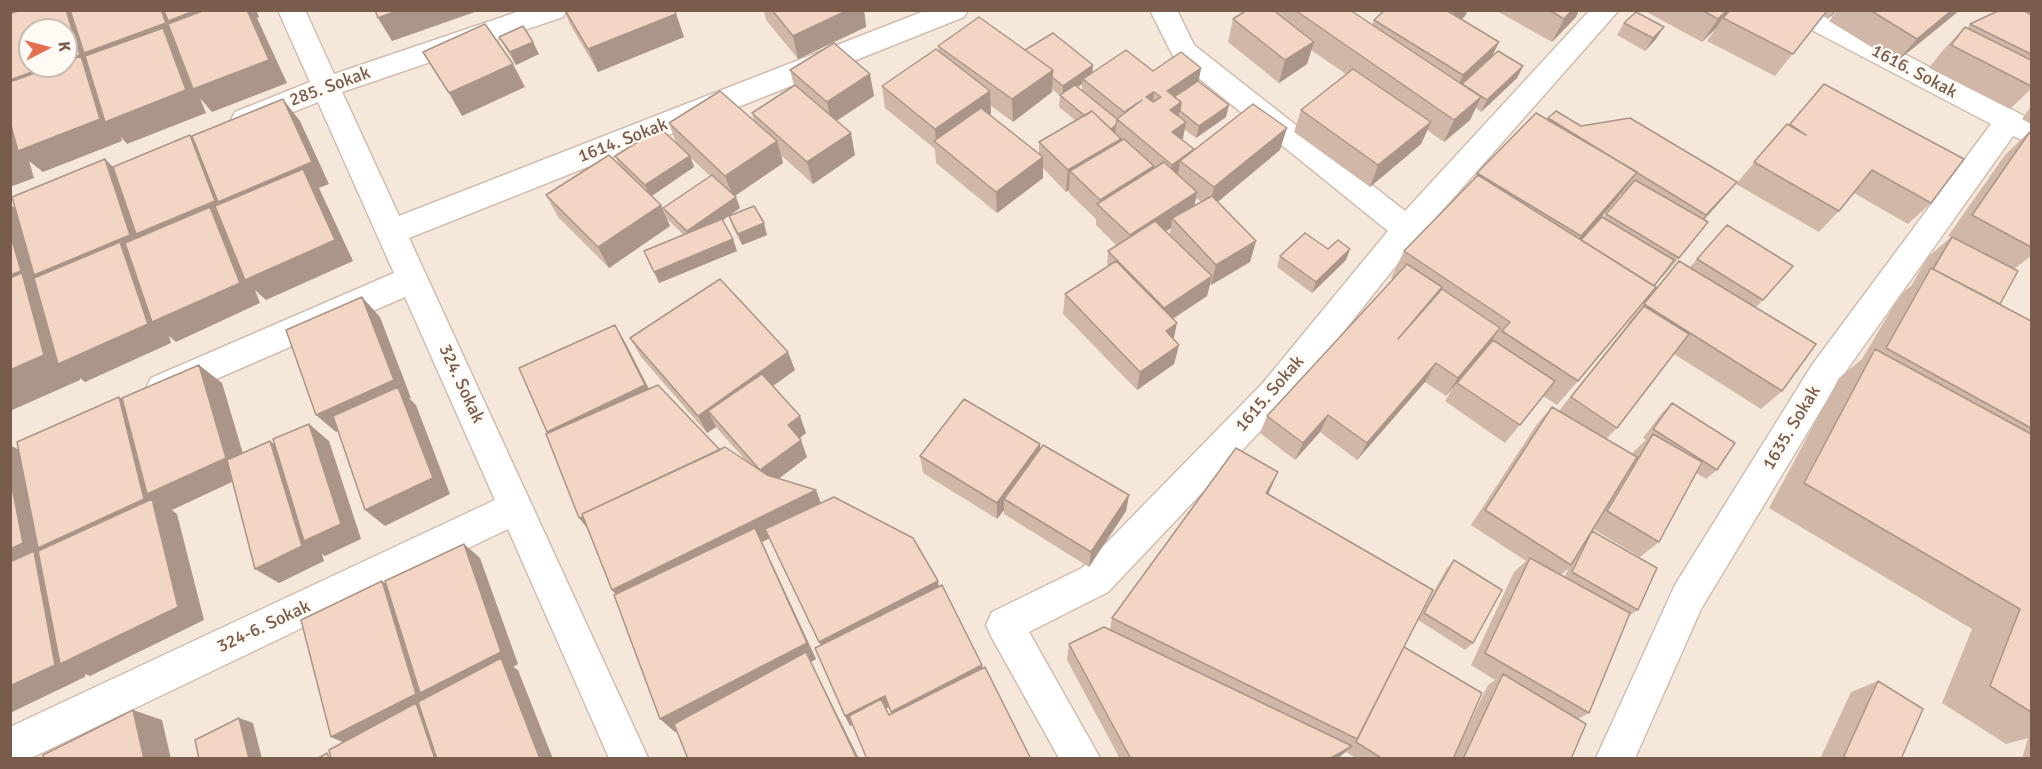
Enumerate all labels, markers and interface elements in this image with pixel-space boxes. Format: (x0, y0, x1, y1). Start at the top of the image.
north arrow (18, 18, 78, 78)
text: K (53, 40, 74, 52)
street label: 1616. Sokak (1867, 40, 1961, 104)
street label: 285. Sokak (287, 62, 373, 112)
street label: 1614. Sokak (575, 114, 671, 168)
street label: 324. Sokak (433, 341, 489, 427)
street label: 1615. Sokak (1231, 351, 1309, 437)
street label: 1635. Sokak (1759, 382, 1825, 474)
street label: 324-6. Sokak (214, 596, 314, 658)

